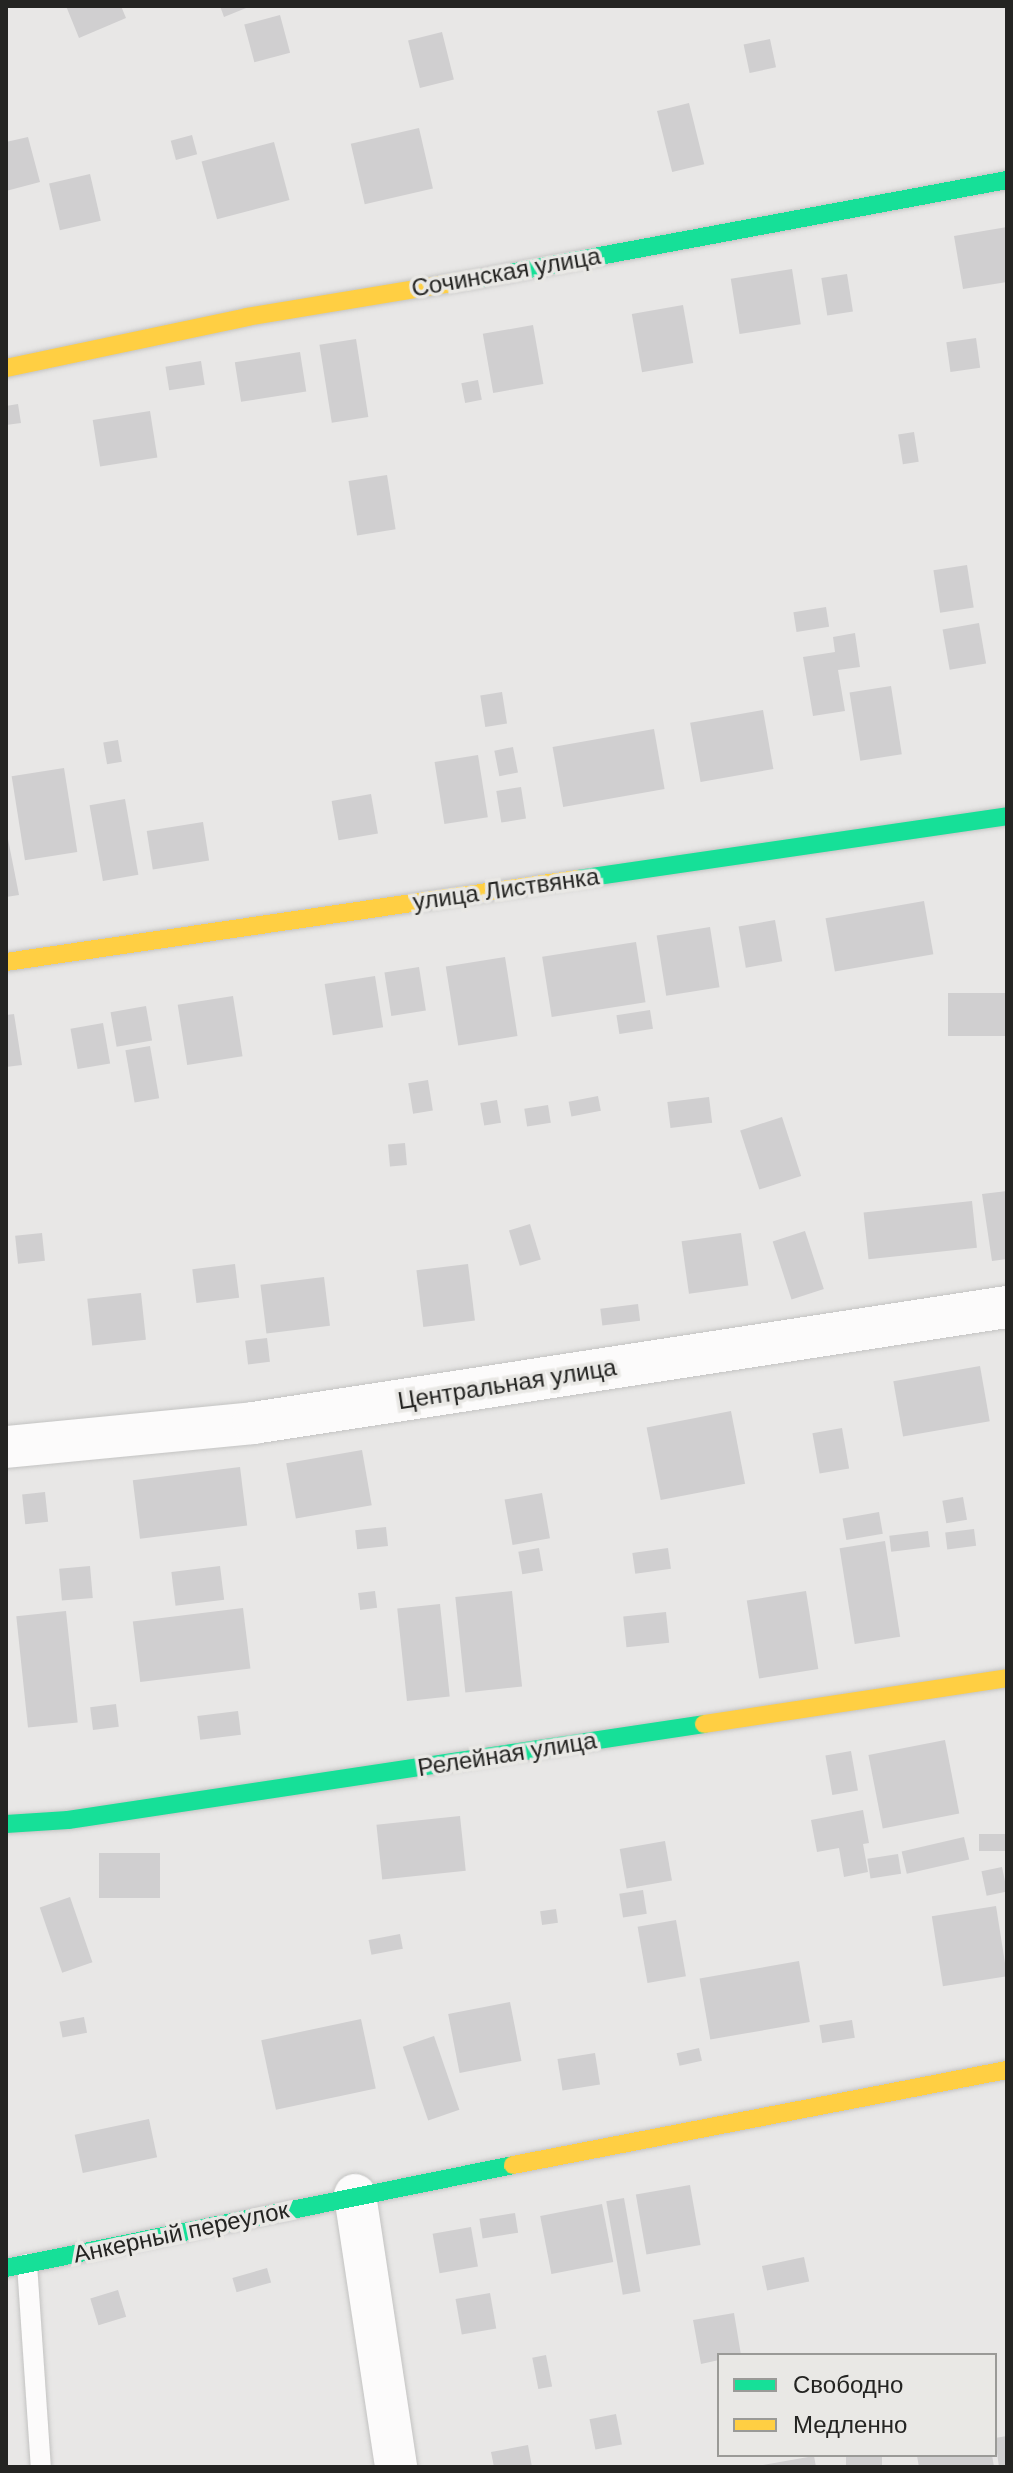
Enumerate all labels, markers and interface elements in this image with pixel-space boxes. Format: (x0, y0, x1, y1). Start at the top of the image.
street label: Сочинская улица (409, 241, 603, 303)
street label: улица Листвянка (411, 862, 601, 916)
street label: Центральная улица (396, 1353, 618, 1415)
street label: Релейная улица (416, 1726, 598, 1782)
street label: Анкерный переулок (71, 2195, 291, 2269)
legend (717, 2353, 997, 2457)
text: Свободно (793, 2371, 903, 2398)
text: Медленно (793, 2411, 907, 2438)

